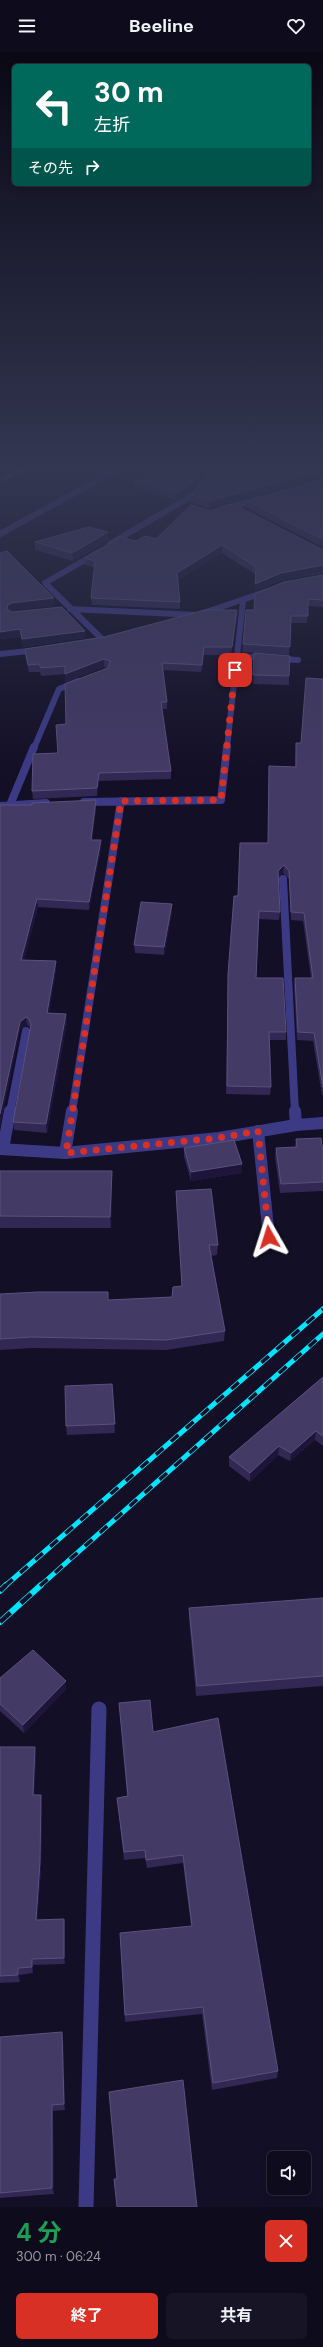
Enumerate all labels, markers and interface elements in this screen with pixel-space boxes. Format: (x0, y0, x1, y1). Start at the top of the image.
text: Beeline (129, 14, 194, 38)
icon: menu (16, 15, 38, 37)
icon: heart (285, 15, 307, 37)
text: 30 m (94, 74, 164, 111)
icon: left (28, 80, 80, 132)
text: 左折 (94, 113, 130, 137)
icon: right (81, 156, 103, 178)
text: その先 (28, 158, 73, 178)
pin (218, 653, 252, 687)
icon: arrive (224, 659, 246, 681)
position arrow (248, 1216, 290, 1258)
map controls (267, 2151, 311, 2195)
button: sound (267, 2151, 311, 2195)
text: 4 分 (16, 2217, 61, 2248)
button: close (265, 2220, 307, 2262)
text: 300 m · 06:24 (16, 2248, 101, 2265)
button: 終了 (16, 2293, 158, 2339)
button: 共有 (166, 2293, 307, 2339)

